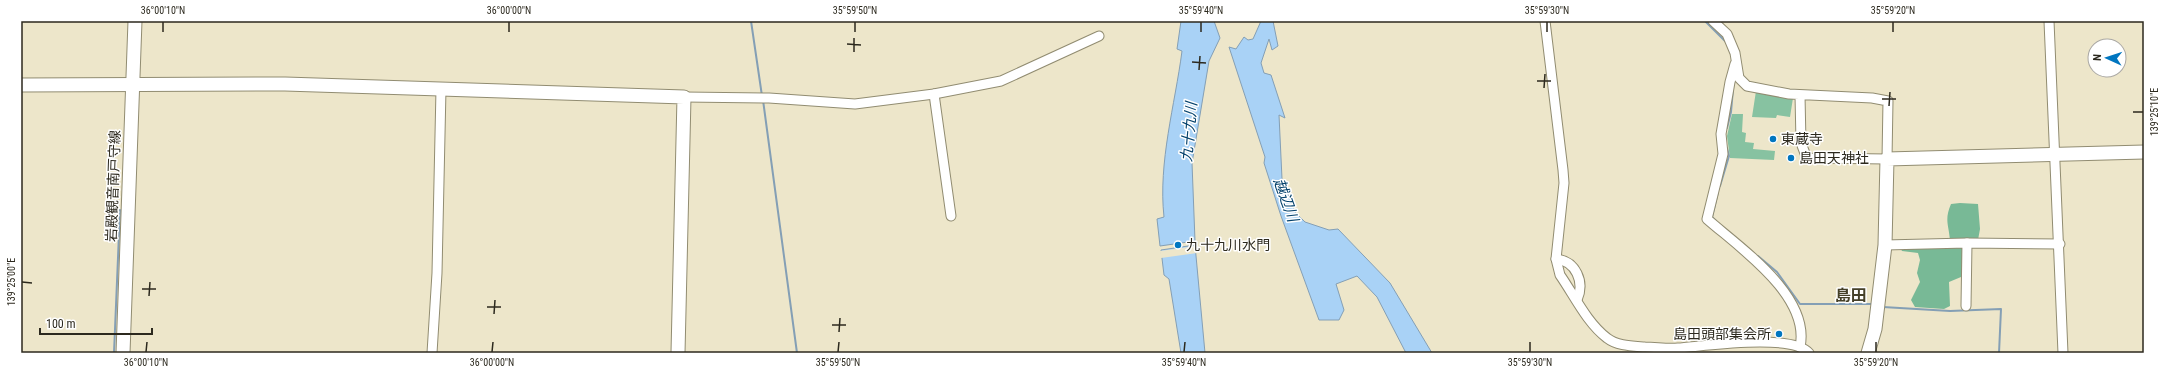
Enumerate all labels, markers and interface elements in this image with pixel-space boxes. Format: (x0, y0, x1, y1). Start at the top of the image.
text: 36°00'10"N (141, 5, 185, 16)
text: 36°00'00"N (487, 5, 531, 16)
text: 35°59'50"N (833, 5, 877, 16)
text: 35°59'40"N (1179, 5, 1223, 16)
text: 35°59'30"N (1525, 5, 1569, 16)
text: 35°59'20"N (1871, 5, 1915, 16)
north arrow (2087, 38, 2127, 78)
text: N (2091, 54, 2104, 61)
text: 139°25'10"E (2149, 88, 2160, 136)
water label: 九十九川 (1177, 99, 1201, 163)
street label: 岩殿観音南戸守線 (103, 130, 123, 242)
place label: 東蔵寺 (1781, 131, 1823, 147)
marker: 東蔵寺 (1768, 134, 1778, 144)
place label: 島田天神社 (1799, 150, 1869, 166)
marker: 島田天神社 (1786, 153, 1796, 163)
water label: 越辺川 (1270, 176, 1303, 226)
place label: 九十九川水門 (1186, 237, 1270, 253)
marker: 九十九川水門 (1173, 240, 1183, 250)
text: 139°25'00"E (6, 258, 17, 306)
district label: 島田 (1835, 286, 1867, 305)
scale bar (40, 310, 152, 336)
text: 100 m (46, 317, 76, 331)
place label: 島田頭部集会所 (1673, 326, 1771, 342)
marker: 島田頭部集会所 (1774, 329, 1784, 339)
text: 36°00'10"N (124, 357, 168, 368)
text: 36°00'00"N (470, 357, 514, 368)
text: 35°59'50"N (816, 357, 860, 368)
text: 35°59'40"N (1162, 357, 1206, 368)
text: 35°59'30"N (1508, 357, 1552, 368)
text: 35°59'20"N (1854, 357, 1898, 368)

